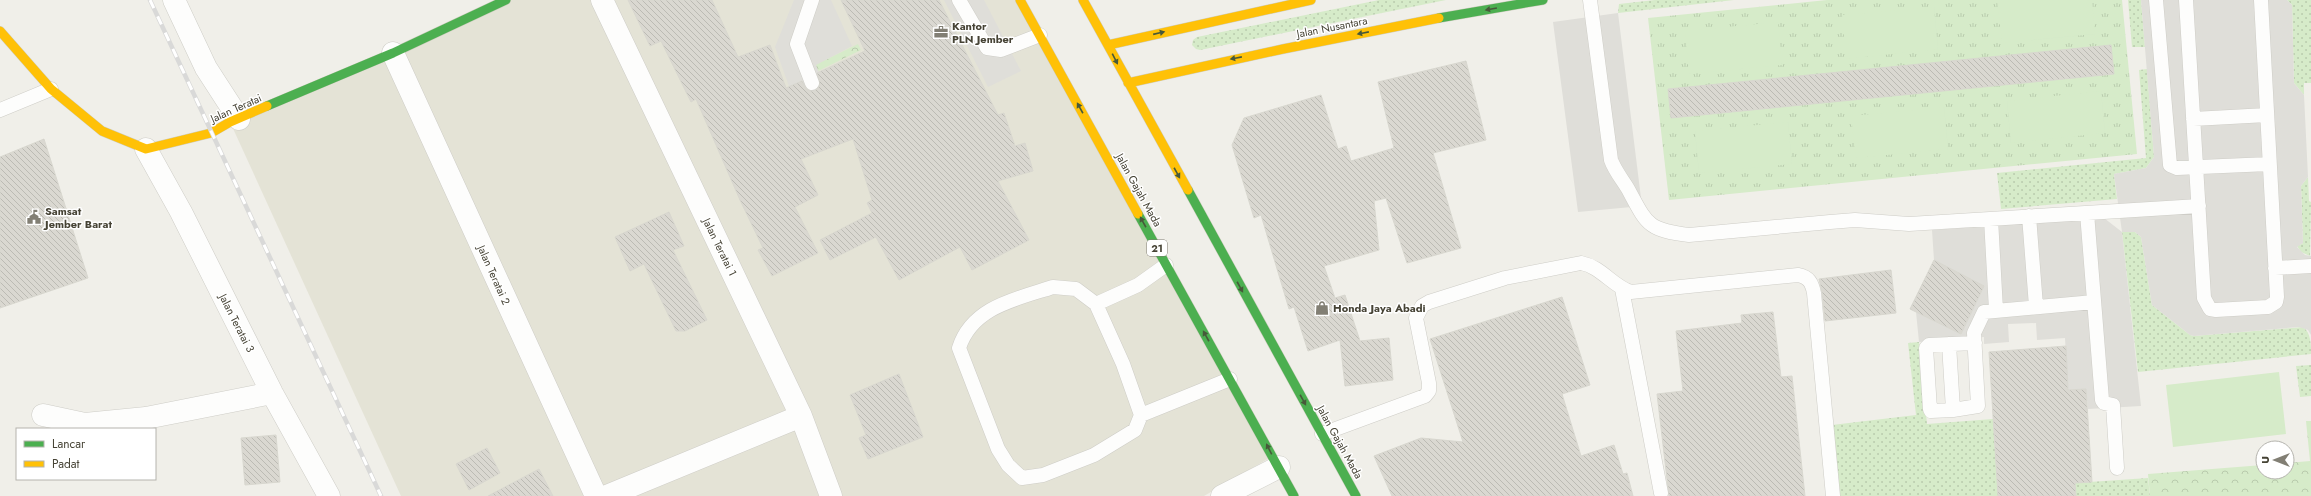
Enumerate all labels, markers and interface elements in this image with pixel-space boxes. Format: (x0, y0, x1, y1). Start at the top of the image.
one-way arrow (1485, 6, 1497, 12)
street label: Jalan Nusantara (1293, 12, 1369, 42)
place label: Kantor PLN Jember (952, 18, 1014, 47)
office icon: Kantor PLN Jember (933, 24, 949, 40)
one-way arrow (1153, 29, 1166, 35)
one-way arrow (1357, 30, 1369, 36)
one-way arrow (1112, 53, 1118, 65)
one-way arrow (1230, 56, 1242, 62)
street label: Jalan Teratai (206, 90, 264, 127)
one-way arrow (1077, 102, 1083, 114)
street label: Jalan Gajah Mada (1111, 149, 1166, 230)
one-way arrow (1174, 167, 1181, 179)
place label: Samsat Jember Barat (43, 203, 113, 232)
public building icon: Samsat Jember Barat (26, 209, 42, 225)
street label: Jalan Teratai 1 (698, 214, 741, 279)
one-way arrow (1139, 216, 1146, 228)
road number: 21 (1147, 240, 1167, 256)
street label: Jalan Teratai 2 (473, 241, 514, 307)
one-way arrow (1237, 281, 1244, 293)
street label: Jalan Teratai 3 (215, 289, 259, 355)
shop icon: Honda Jaya Abadi (1314, 300, 1330, 316)
place label: Honda Jaya Abadi (1333, 300, 1426, 316)
one-way arrow (1203, 330, 1209, 342)
one-way arrow (1300, 395, 1307, 406)
street label: Jalan Gajah Mada (1312, 401, 1367, 482)
legend (16, 428, 156, 480)
text: Lancar (52, 435, 86, 453)
north arrow (2255, 440, 2295, 480)
one-way arrow (1266, 444, 1272, 455)
text: Padat (52, 455, 80, 473)
text: U (2257, 456, 2273, 464)

